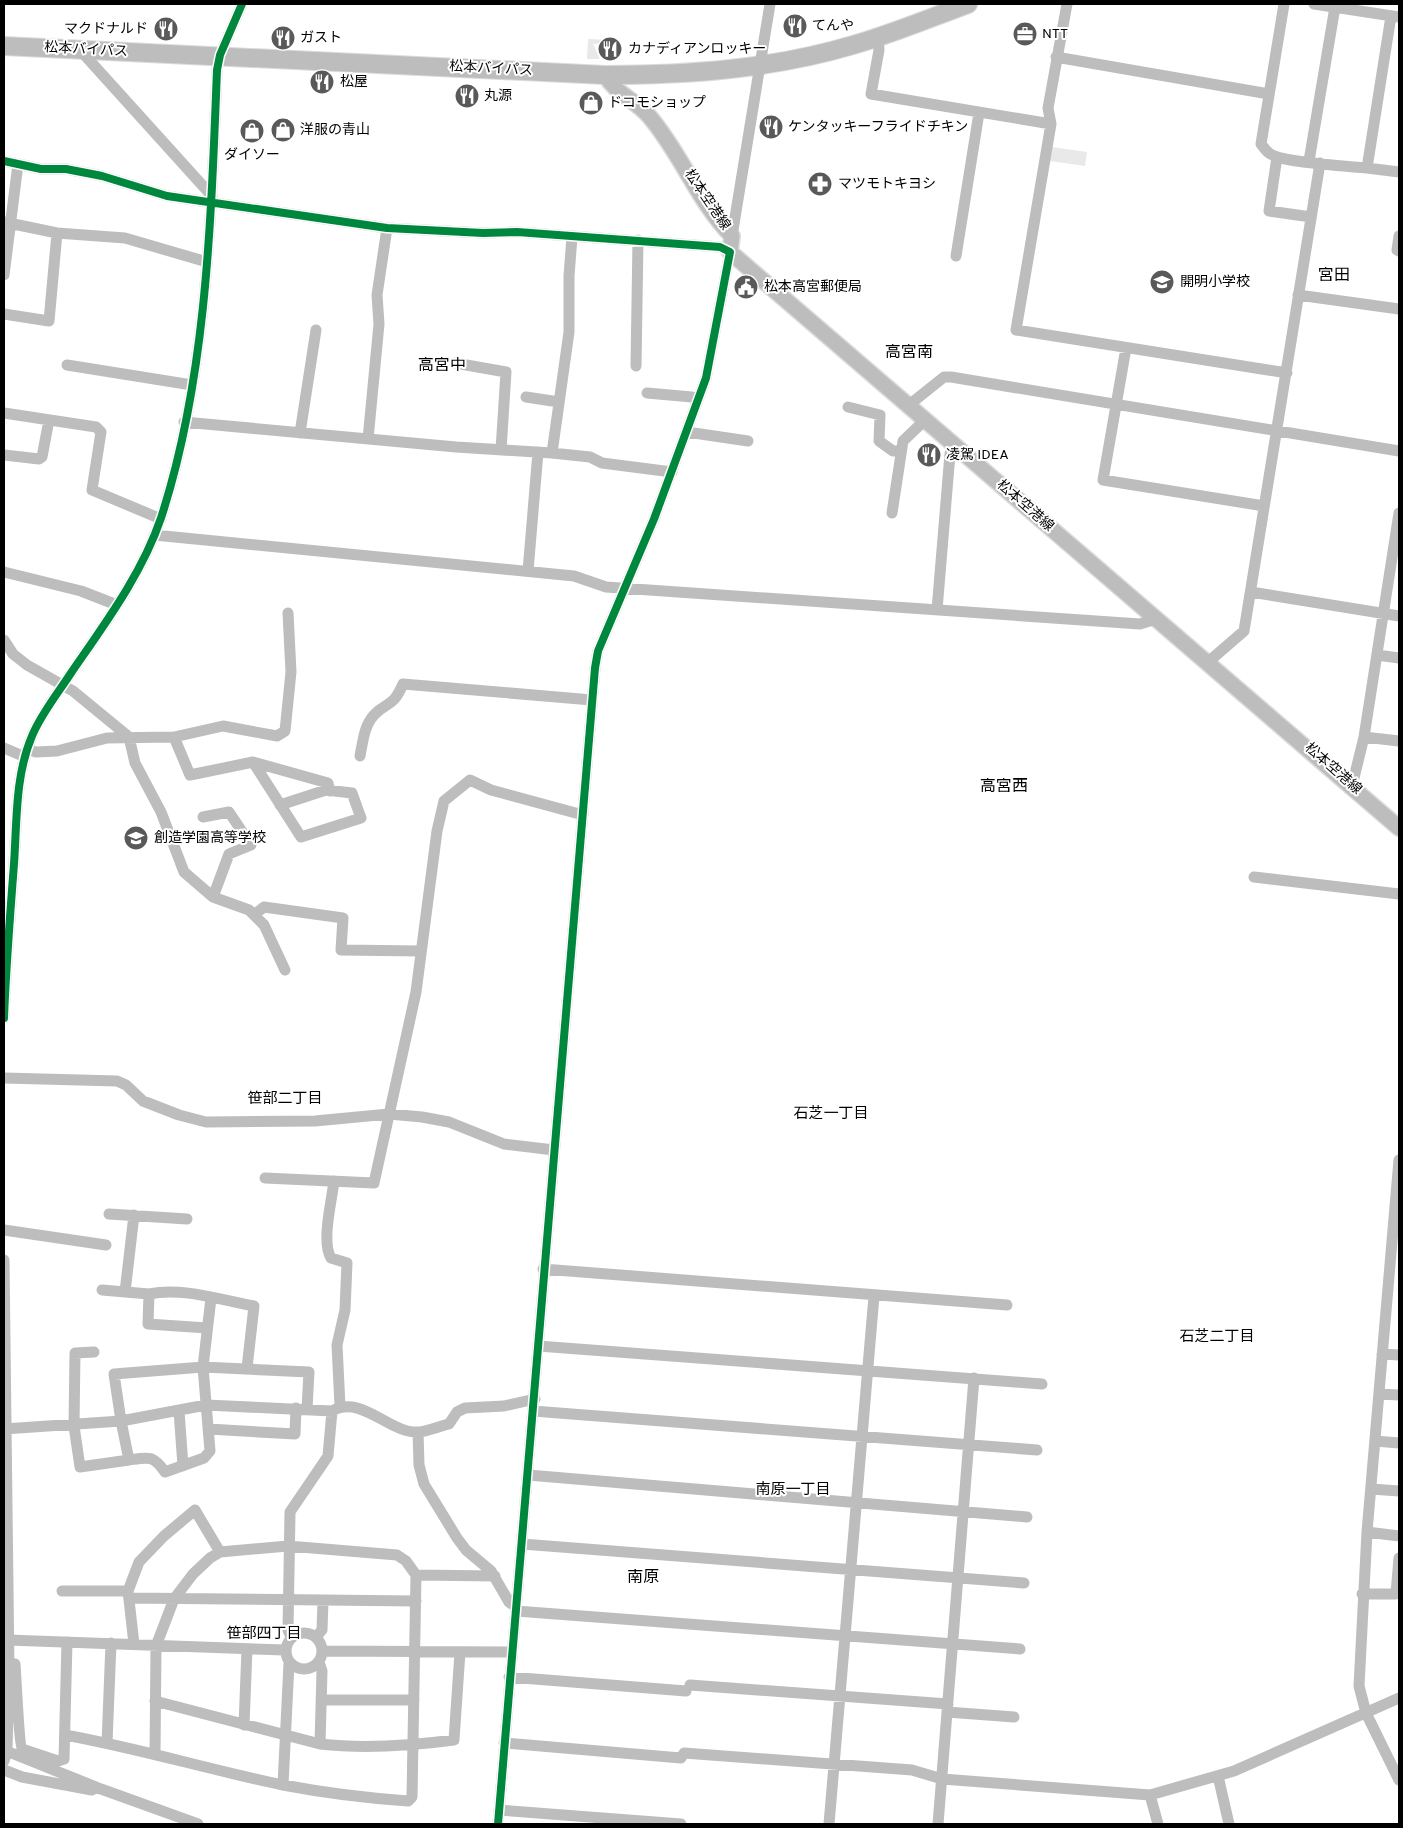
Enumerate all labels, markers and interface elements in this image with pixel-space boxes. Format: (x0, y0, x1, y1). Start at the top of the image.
restaurant icon: てんや (782, 13, 808, 39)
restaurant icon: マクドナルド (153, 16, 179, 42)
place label: てんや (812, 18, 854, 35)
place label: マクドナルド (64, 21, 148, 38)
office icon: NTT (1012, 21, 1038, 47)
restaurant icon: ガスト (270, 25, 296, 51)
place label: NTT (1042, 26, 1068, 43)
place label: ガスト (300, 30, 342, 47)
restaurant icon: カナディアンロッキー (597, 36, 623, 62)
street label: 松本バイパス (44, 39, 128, 61)
place label: カナディアンロッキー (628, 41, 766, 58)
street label: 松本バイパス (449, 58, 533, 80)
restaurant icon: 松屋 (309, 69, 335, 95)
place label: 松屋 (340, 74, 368, 91)
restaurant icon: 丸源 (454, 83, 480, 109)
place label: 丸源 (484, 88, 512, 105)
shop icon: ドコモショップ (578, 90, 604, 116)
place label: ドコモショップ (608, 95, 706, 112)
restaurant icon: ケンタッキーフライドチキン (758, 114, 784, 140)
shop icon: 洋服の青山 (270, 117, 296, 143)
shop icon: ダイソー (239, 118, 265, 144)
place label: ケンタッキーフライドチキン (788, 119, 968, 136)
place label: 洋服の青山 (300, 122, 370, 139)
place label: ダイソー (224, 147, 280, 164)
street label: 松本空港線 (680, 166, 734, 234)
pharmacy icon: マツモトキヨシ (807, 171, 833, 197)
place label: マツモトキヨシ (838, 176, 936, 193)
district label: 宮田 (1318, 266, 1350, 286)
school or university icon: 開明小学校 (1149, 269, 1175, 295)
public building icon: 松本高宮郵便局 (733, 274, 759, 300)
place label: 開明小学校 (1180, 274, 1250, 291)
place label: 松本高宮郵便局 (764, 279, 862, 296)
district label: 高宮南 (885, 343, 933, 363)
district label: 高宮中 (418, 356, 466, 376)
restaurant icon: 凌駕 IDEA (916, 442, 942, 468)
place label: 凌駕 IDEA (946, 447, 1009, 464)
street label: 松本空港線 (993, 477, 1057, 535)
street label: 松本空港線 (1301, 740, 1365, 798)
district label: 高宮西 (980, 777, 1028, 797)
school or university icon: 創造学園高等学校 (123, 825, 149, 851)
place label: 創造学園高等学校 (154, 829, 266, 847)
district label: 笹部二丁目 (247, 1090, 323, 1109)
district label: 石芝一丁目 (793, 1105, 869, 1124)
district label: 石芝二丁目 (1179, 1328, 1255, 1347)
district label: 南原一丁目 (755, 1481, 831, 1500)
district label: 南原 (627, 1568, 659, 1588)
district label: 笹部四丁目 (226, 1625, 302, 1644)

